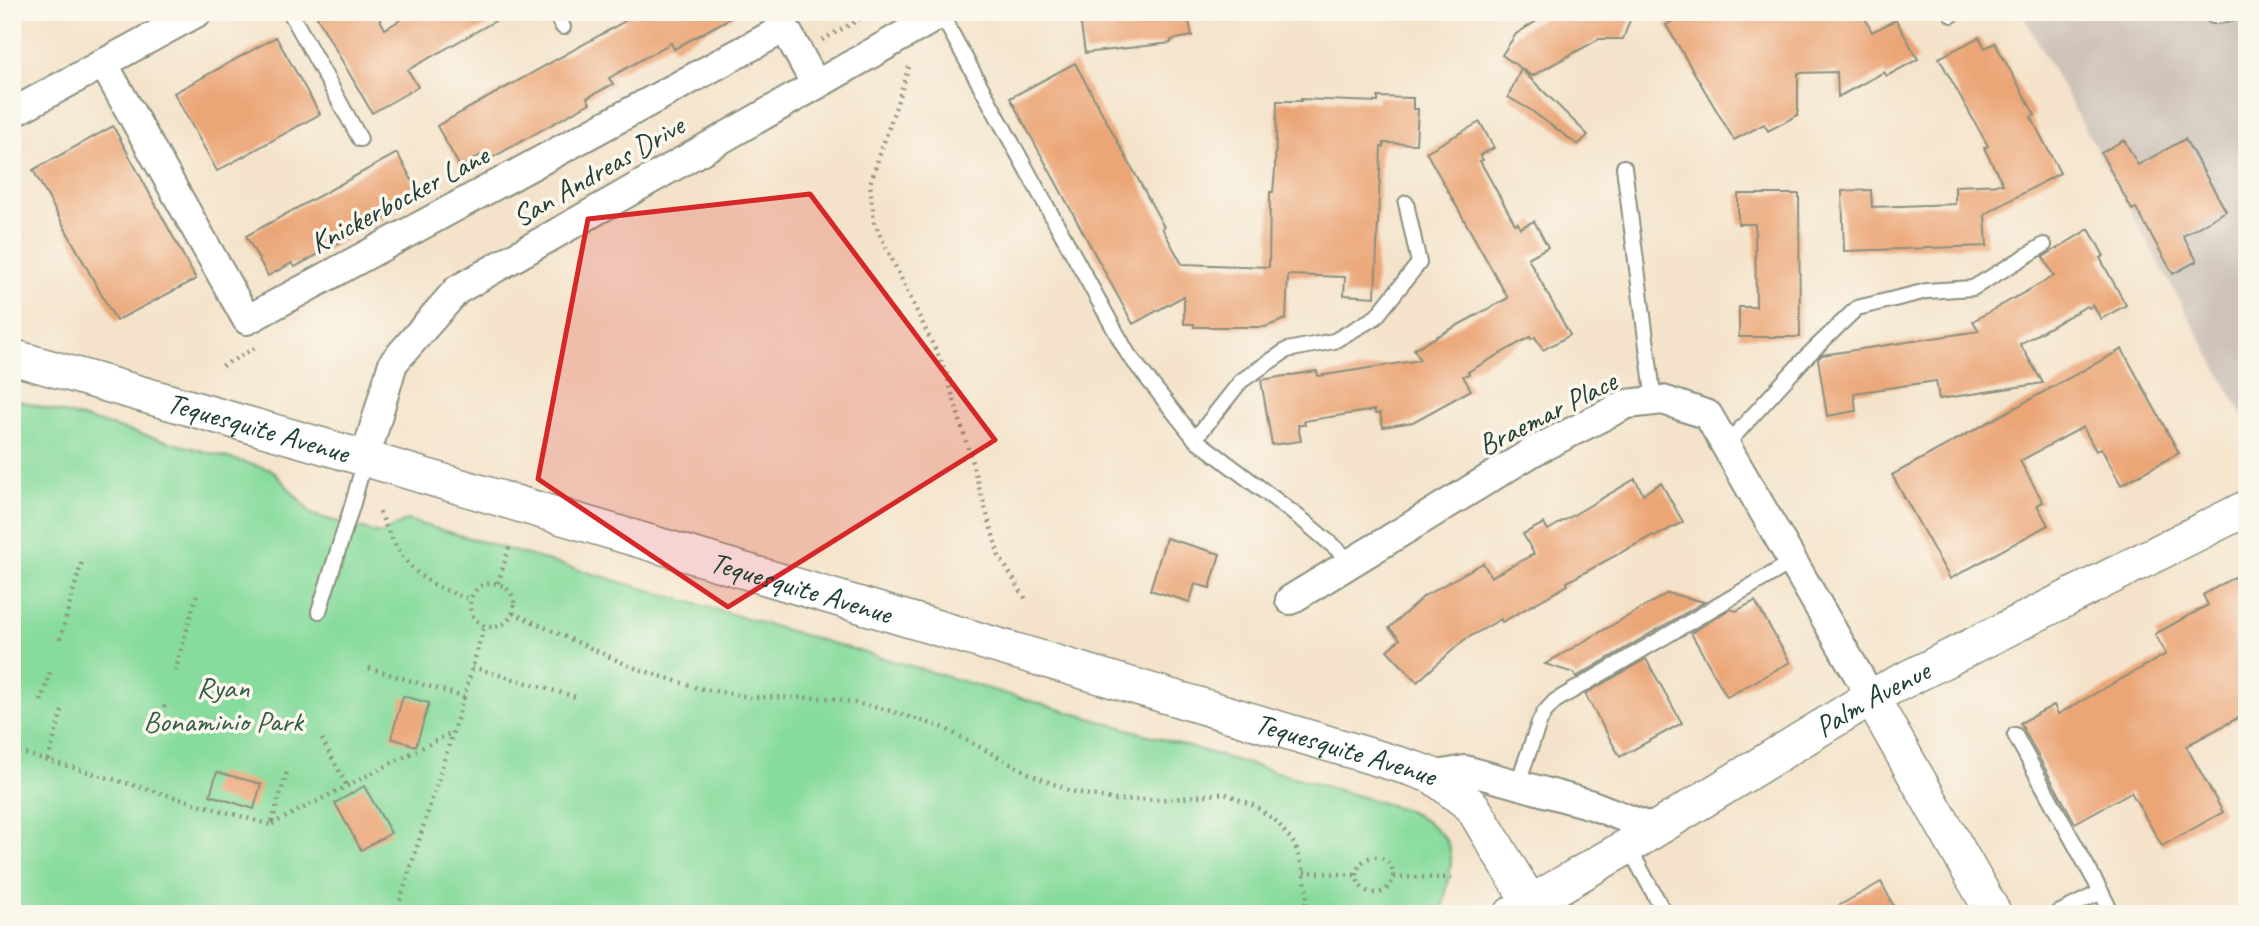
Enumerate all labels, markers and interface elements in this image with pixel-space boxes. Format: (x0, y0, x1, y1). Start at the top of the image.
street label: San Andreas Drive (505, 105, 693, 235)
street label: Knickerbocker Lane (303, 135, 497, 262)
street label: Braemar Place (1471, 361, 1625, 464)
street label: Tequesquite Avenue (163, 383, 356, 472)
street label: Tequesquite Avenue (706, 543, 898, 633)
street label: Palm Avenue (1808, 651, 1938, 746)
park label: Ryan Bonaminio Park (143, 668, 305, 740)
street label: Tequesquite Avenue (1250, 704, 1444, 795)

